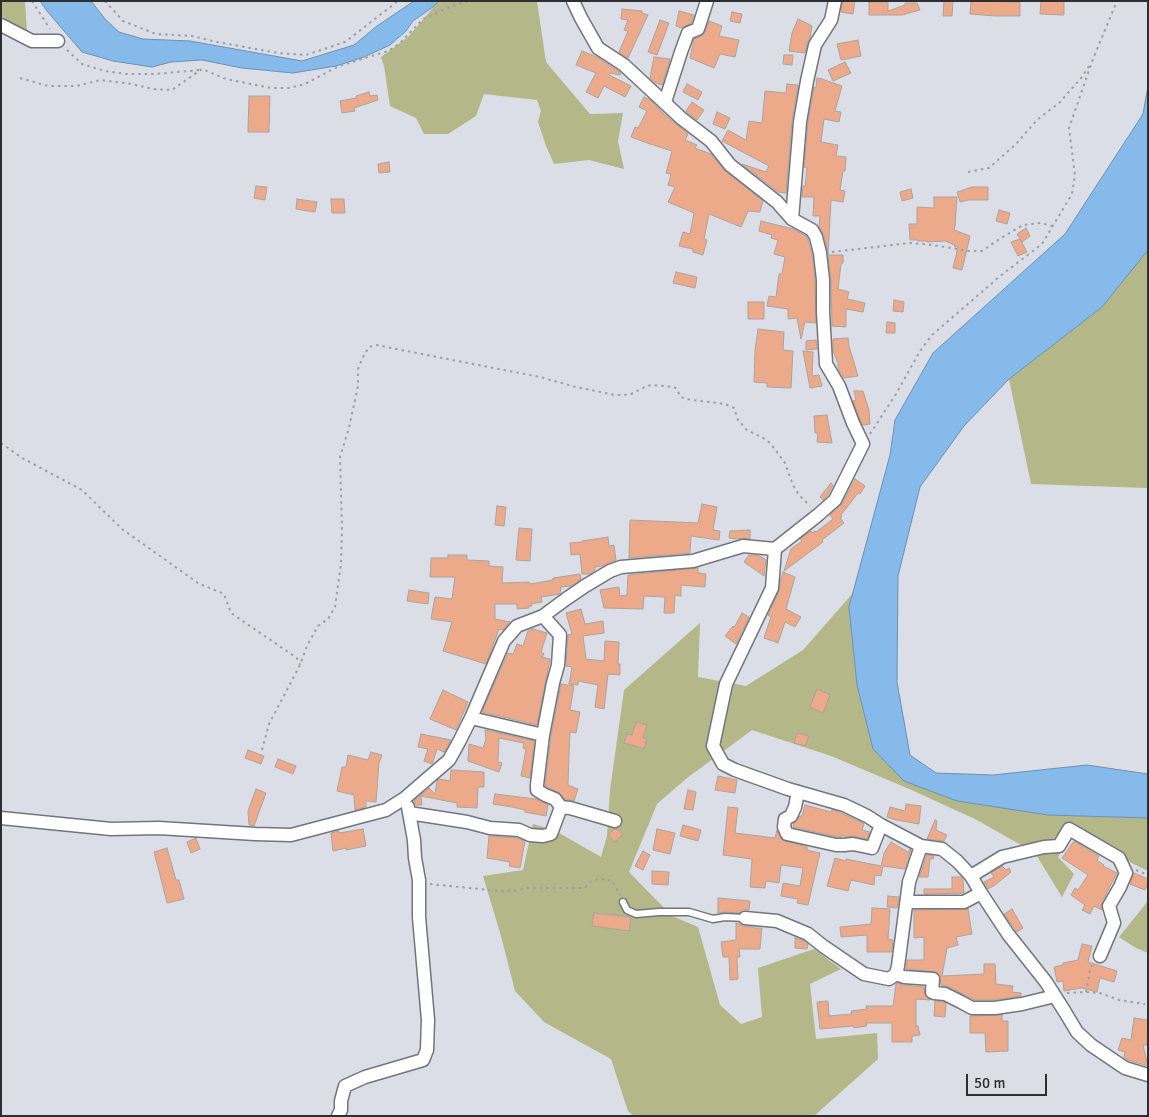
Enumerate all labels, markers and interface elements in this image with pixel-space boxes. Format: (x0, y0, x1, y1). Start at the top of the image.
scale bar (969, 1064, 1050, 1096)
text: 50 m (974, 1074, 1005, 1092)

